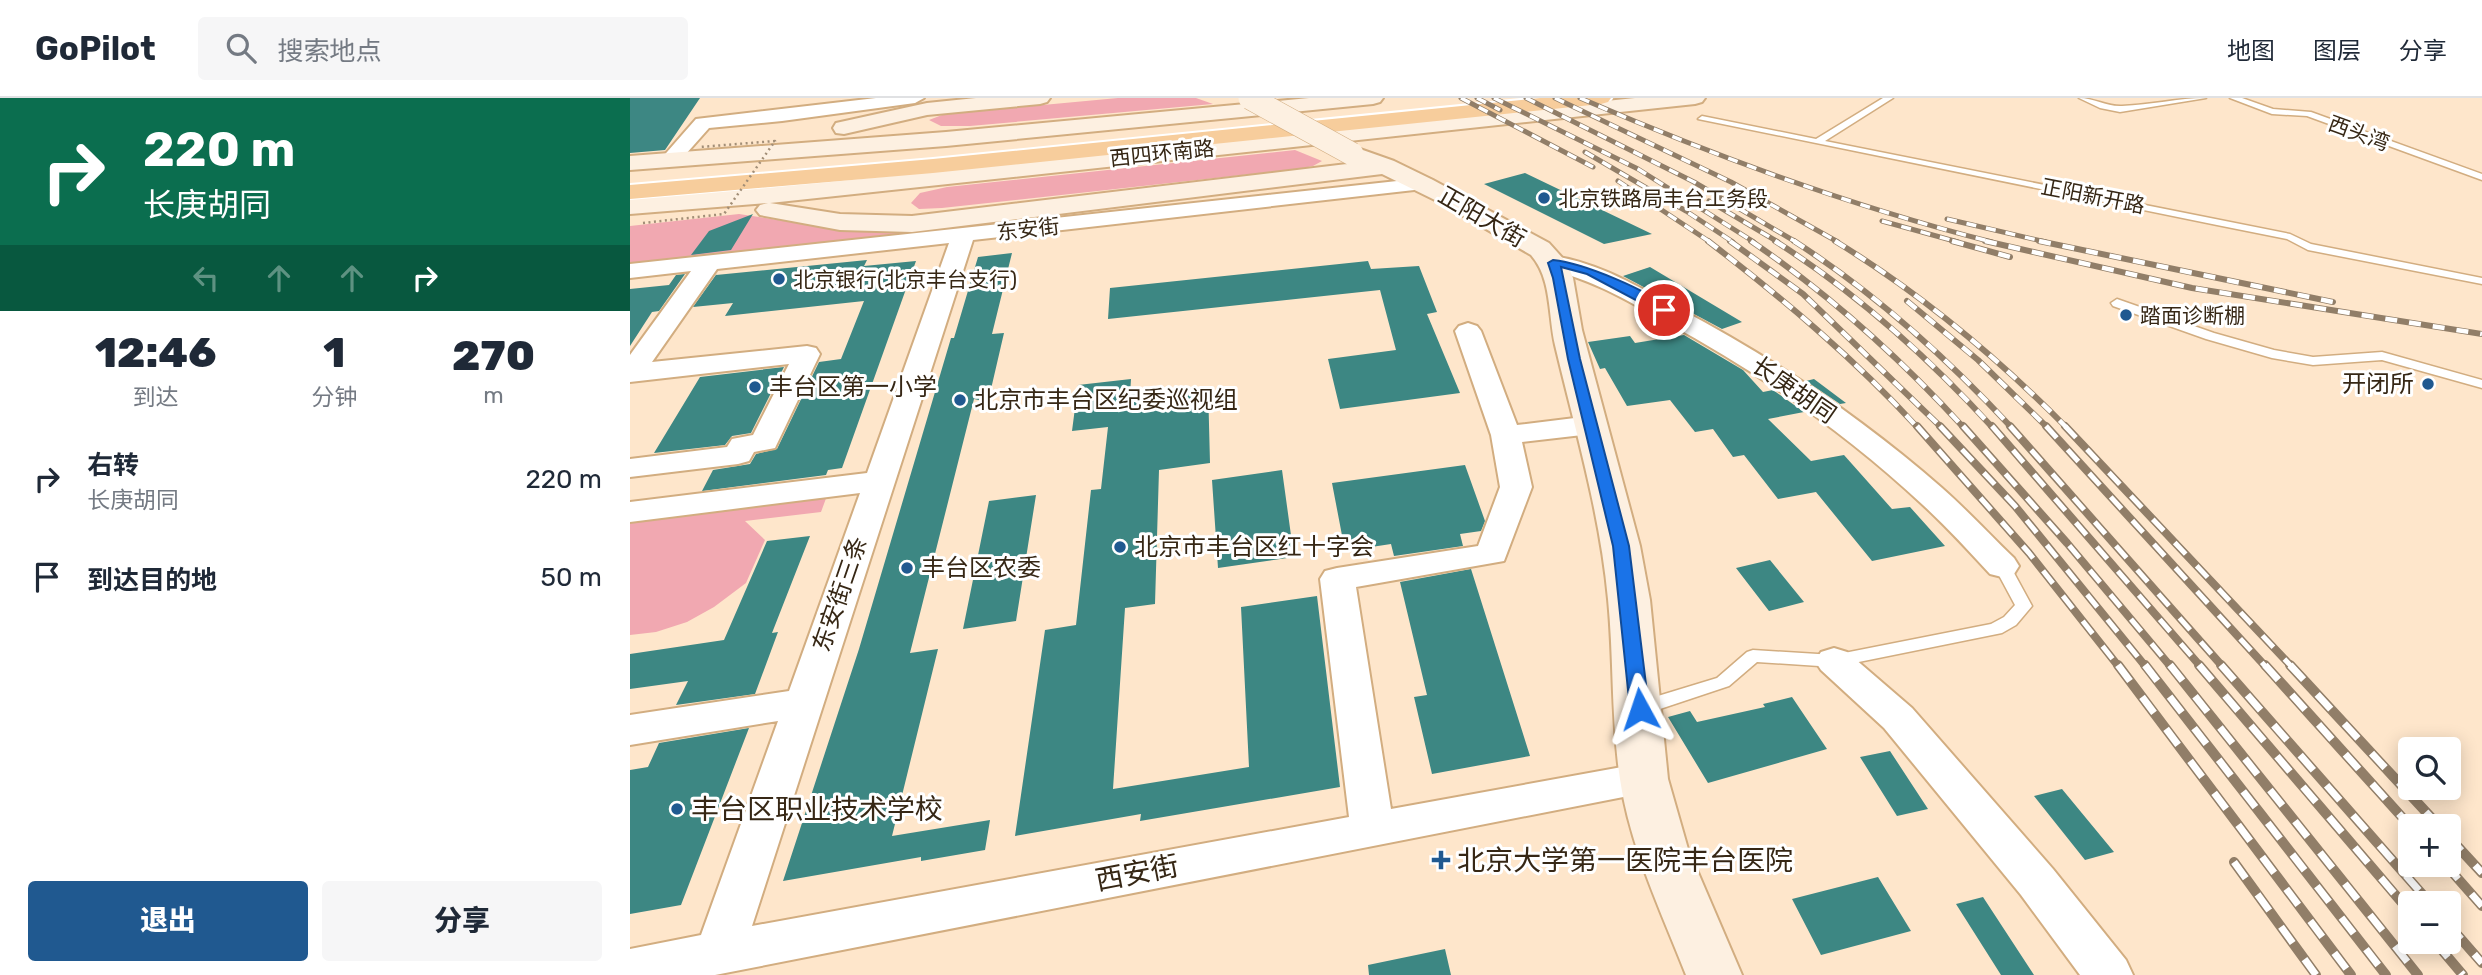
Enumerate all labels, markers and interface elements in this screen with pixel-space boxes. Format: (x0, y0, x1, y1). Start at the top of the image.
search box (198, 17, 688, 80)
text: GoPilot (35, 29, 156, 68)
icon: search (222, 29, 260, 67)
text: 搜索地点 (278, 36, 382, 67)
text: 地图 (2227, 37, 2275, 65)
text: 图层 (2313, 37, 2361, 65)
text: 分享 (2399, 37, 2447, 65)
street label: 西头湾 (2325, 110, 2393, 156)
text: 220 m (143, 120, 295, 178)
icon: right (28, 126, 119, 217)
street label: 西四环南路 (1108, 135, 1216, 171)
street label: 正阳新开路 (2039, 174, 2147, 218)
street label: 正阳大街 (1433, 181, 1531, 253)
text: 长庚胡同 (143, 186, 271, 224)
place label: 北京铁路局丰台工务段 (1558, 186, 1768, 211)
marker: 北京铁路局丰台工务段 (1536, 190, 1552, 206)
street label: 东安街 (995, 213, 1061, 245)
icon: left (187, 259, 225, 297)
icon: ahead (260, 259, 298, 297)
icon: ahead (333, 259, 371, 297)
icon: right (406, 259, 444, 297)
place label: 北京银行(北京丰台支行) (793, 267, 1017, 292)
marker: 北京银行(北京丰台支行) (771, 271, 787, 287)
pin (1634, 280, 1694, 340)
icon: arrive (1645, 291, 1683, 329)
place label: 踏面诊断棚 (2140, 303, 2245, 328)
marker: 踏面诊断棚 (2118, 307, 2134, 323)
text: 12:46 (95, 328, 216, 378)
text: 1 (323, 328, 345, 378)
text: 270 (452, 331, 535, 381)
street label: 长庚胡同 (1747, 351, 1841, 429)
place label: 开闭所 (2342, 370, 2414, 398)
place label: 丰台区第一小学 (769, 373, 937, 401)
marker: 开闭所 (2420, 376, 2436, 392)
marker: 丰台区第一小学 (747, 379, 763, 395)
text: m (483, 381, 504, 409)
text: 到达 (133, 383, 179, 411)
text: 分钟 (311, 383, 357, 411)
place label: 北京市丰台区纪委巡视组 (974, 386, 1238, 414)
marker: 北京市丰台区纪委巡视组 (952, 392, 968, 408)
text: 右转 (87, 450, 139, 481)
icon: right (28, 460, 66, 498)
text: 220 m (525, 464, 602, 495)
text: 长庚胡同 (87, 486, 179, 514)
street label: 东安街三条 (807, 533, 873, 655)
place label: 北京市丰台区红十字会 (1134, 533, 1374, 561)
marker: 北京市丰台区红十字会 (1112, 539, 1128, 555)
place label: 丰台区农委 (921, 554, 1041, 582)
icon: arrive (28, 558, 66, 596)
marker: 丰台区农委 (899, 560, 915, 576)
text: 50 m (541, 562, 602, 593)
text: 到达目的地 (87, 565, 217, 596)
position arrow (1603, 672, 1677, 746)
map controls (2398, 737, 2461, 954)
button: search (2398, 737, 2461, 800)
place label: 丰台区职业技术学校 (691, 793, 943, 826)
marker: 丰台区职业技术学校 (669, 801, 685, 817)
button: + (2398, 814, 2461, 877)
place label: 北京大学第一医院丰台医院 (1457, 844, 1793, 877)
street label: 西安街 (1093, 849, 1181, 897)
marker: 北京大学第一医院丰台医院 (1431, 850, 1451, 870)
button: 退出 (28, 881, 308, 961)
button: 分享 (322, 881, 602, 961)
button: − (2398, 891, 2461, 954)

